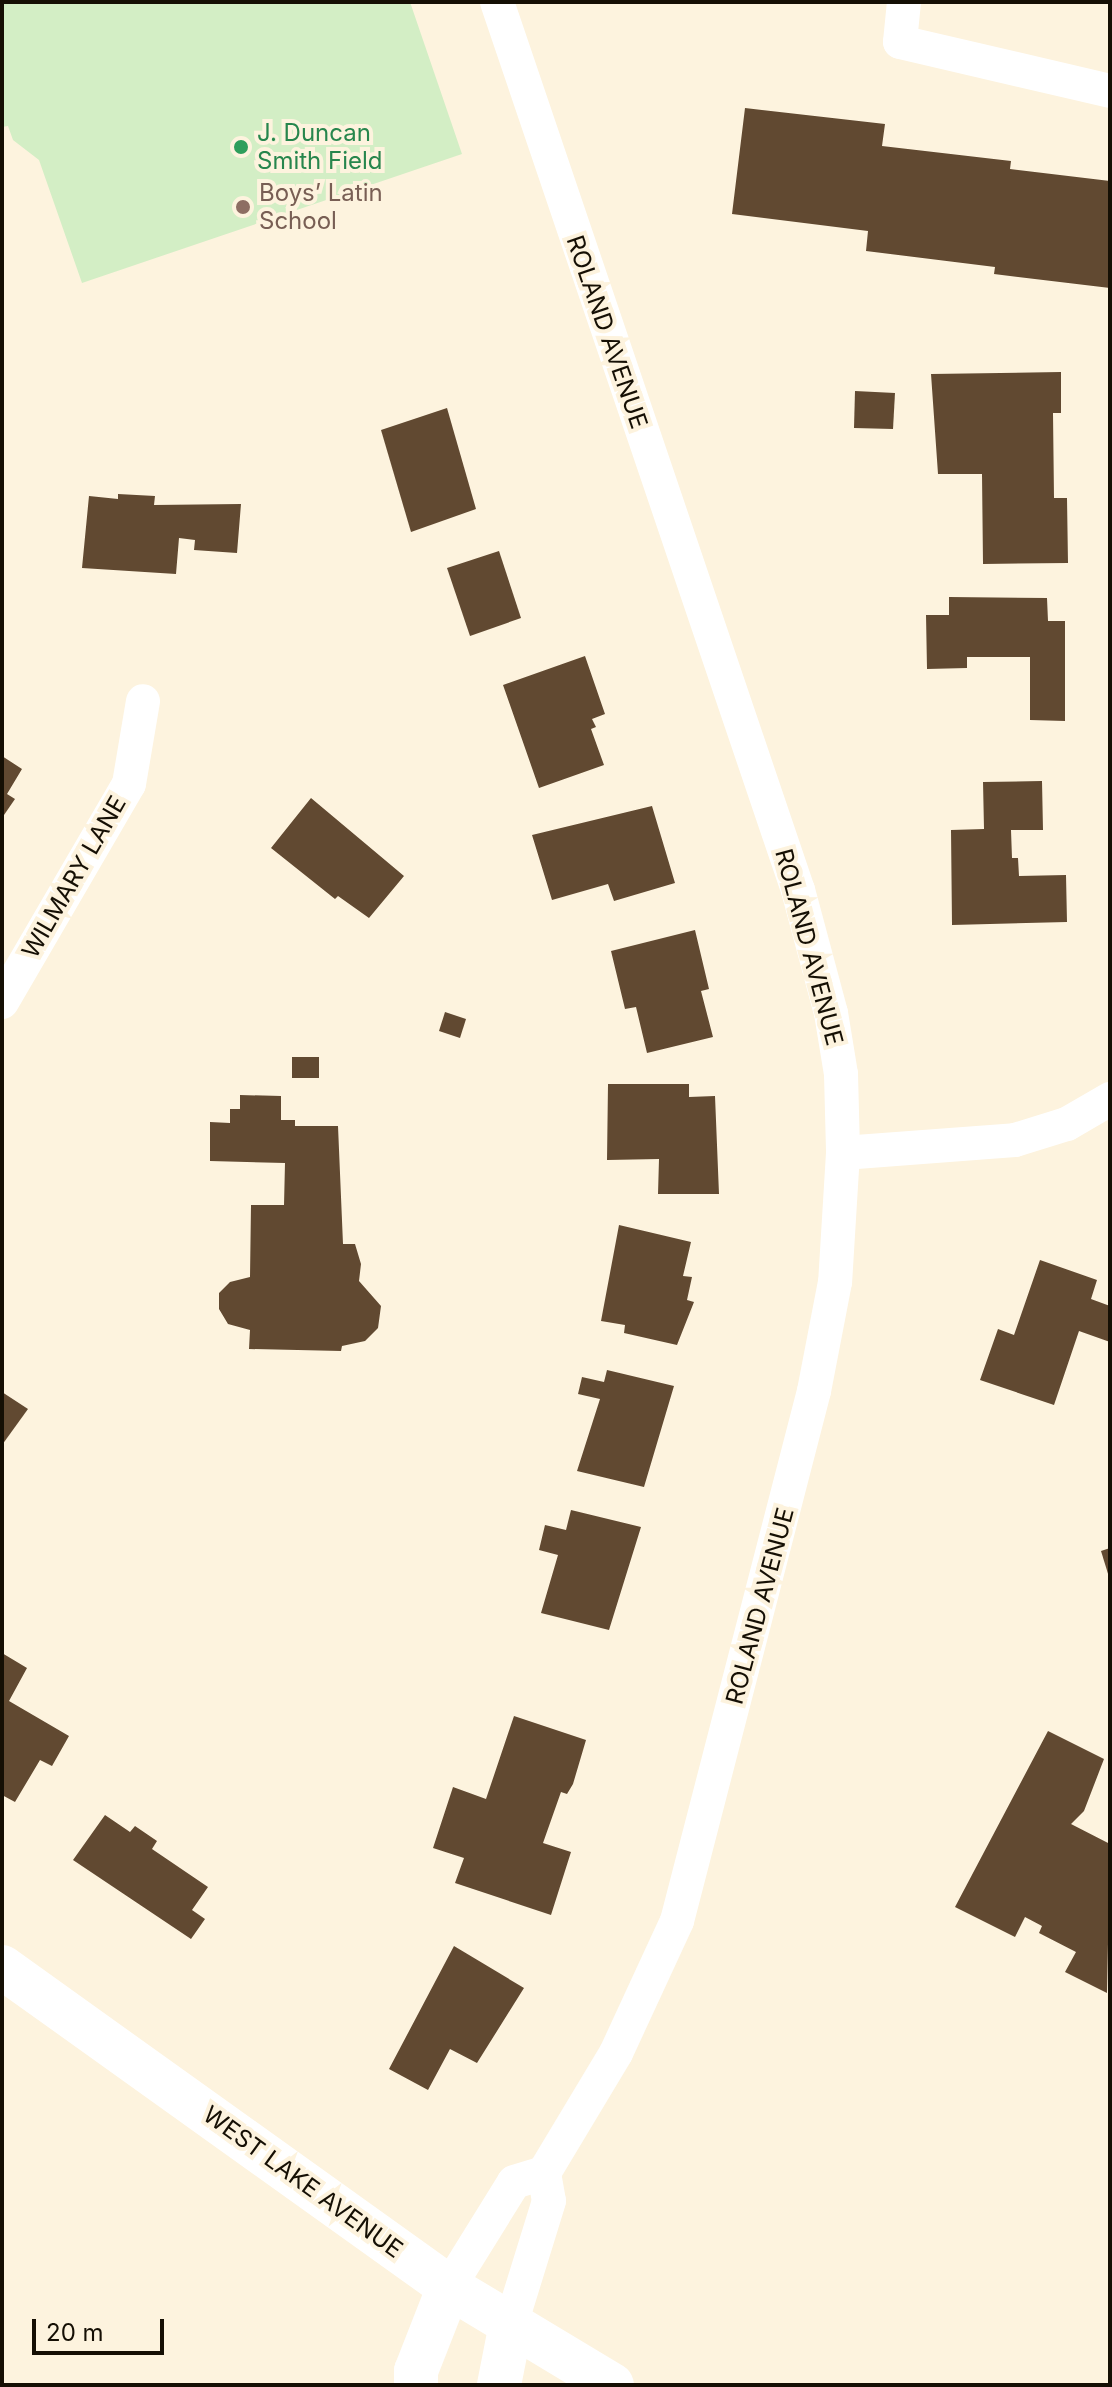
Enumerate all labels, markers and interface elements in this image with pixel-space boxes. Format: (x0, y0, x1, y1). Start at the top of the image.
place label: J. Duncan Smith Field (257, 119, 383, 175)
marker: J. Duncan Smith Field (232, 138, 250, 156)
place label: Boys’ Latin School (259, 179, 383, 235)
marker: Boys’ Latin School (234, 198, 252, 216)
street label: ROLAND AVENUE (560, 232, 654, 432)
street label: WILMARY LANE (16, 791, 132, 963)
street label: ROLAND AVENUE (769, 846, 849, 1048)
street label: ROLAND AVENUE (720, 1505, 800, 1707)
street label: WEST LAKE AVENUE (198, 2100, 408, 2264)
scale bar (36, 2303, 168, 2353)
text: 20 m (46, 2318, 104, 2347)

